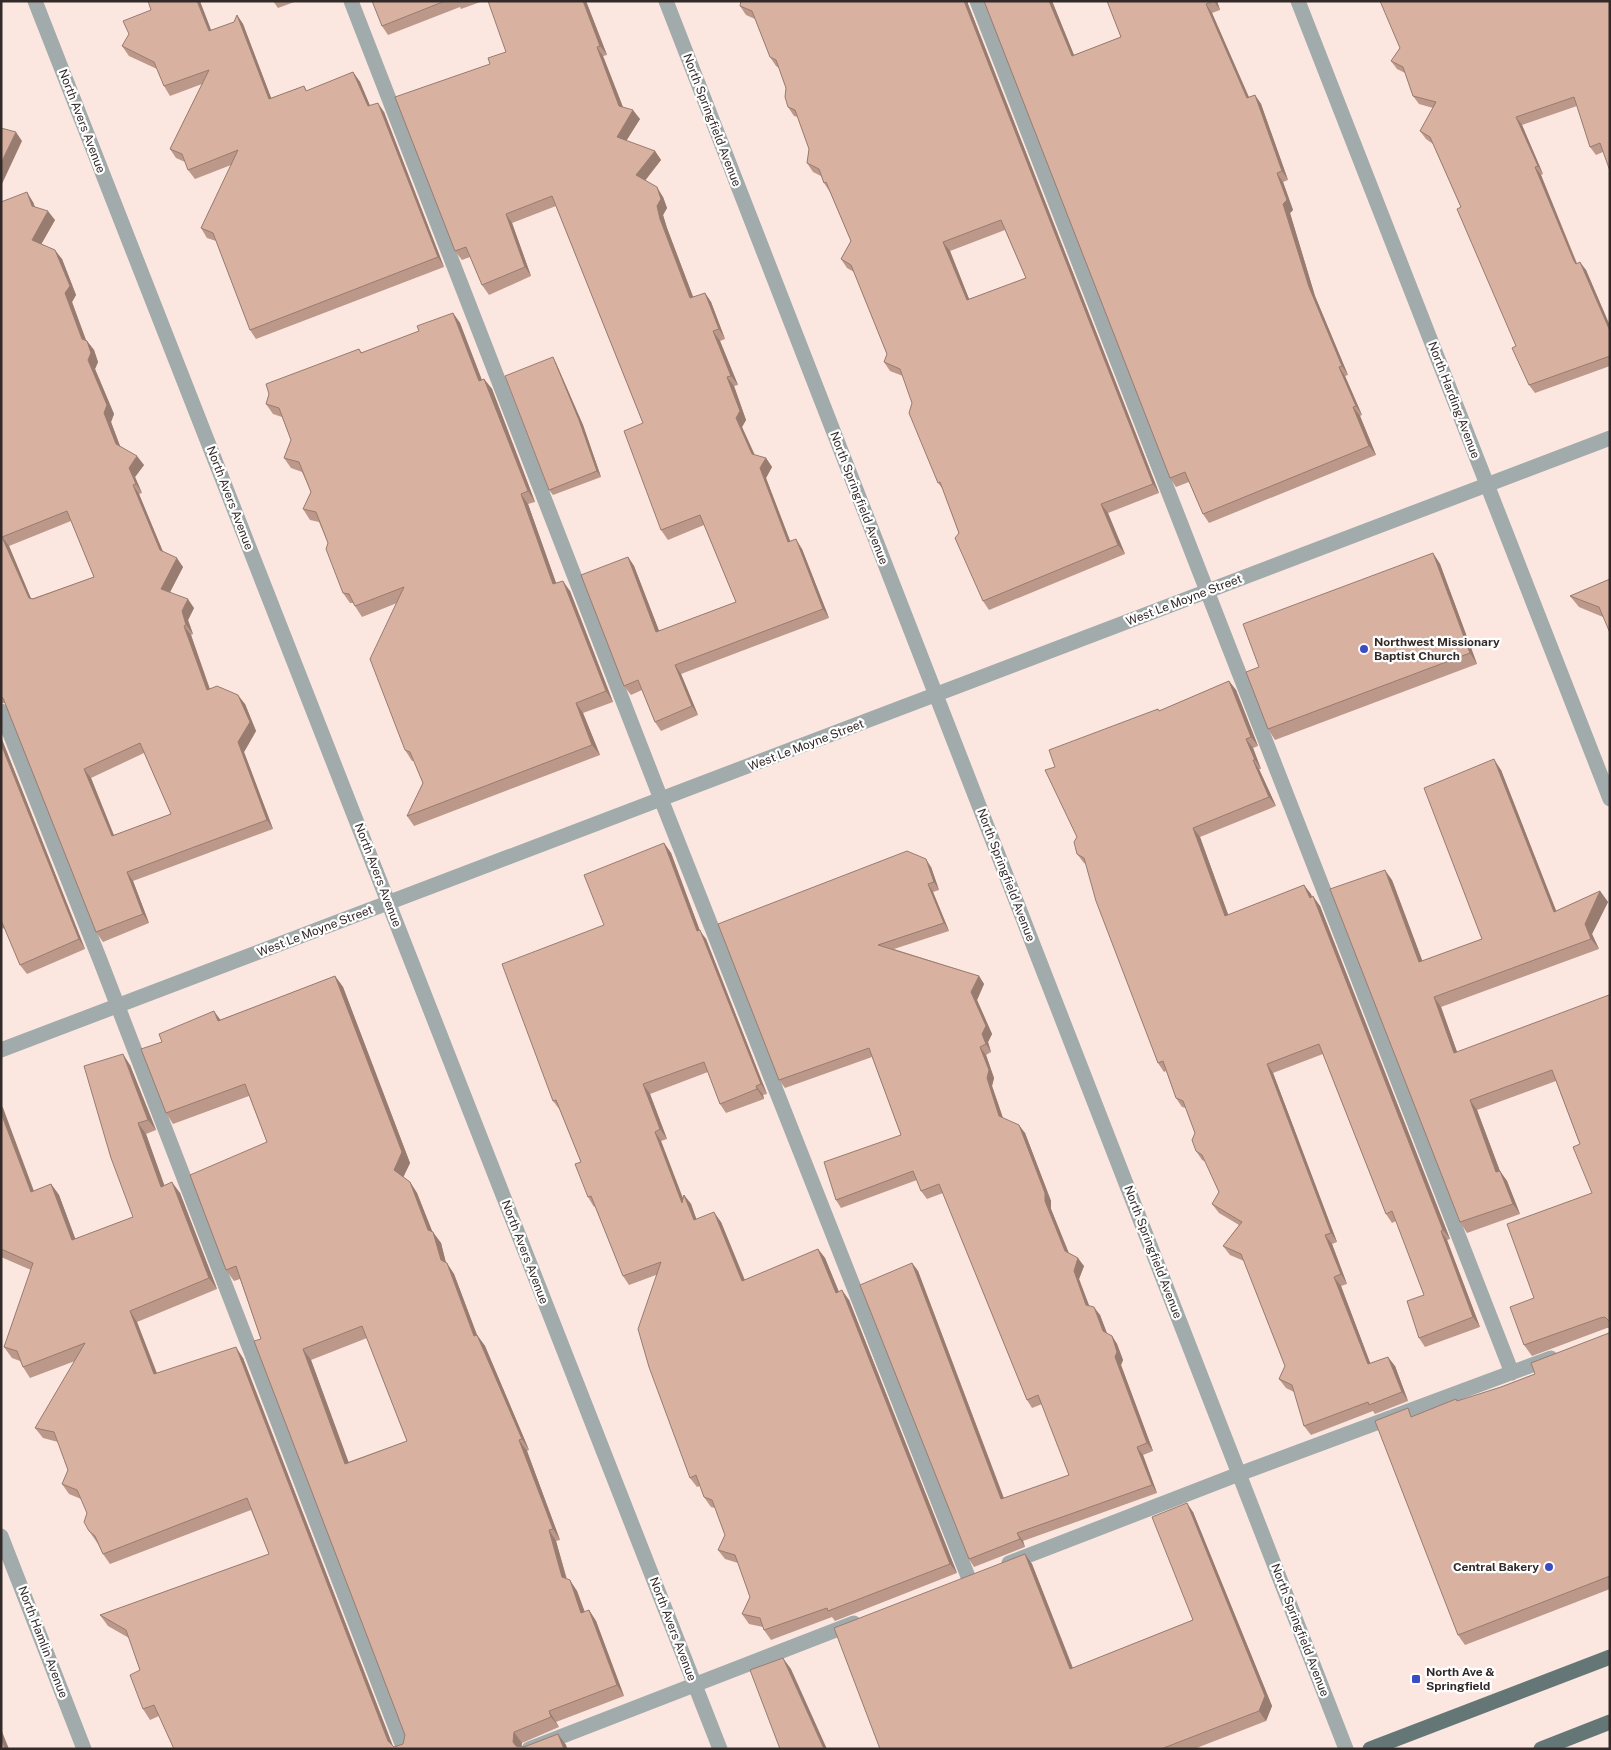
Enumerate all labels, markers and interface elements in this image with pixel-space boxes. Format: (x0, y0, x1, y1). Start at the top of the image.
street label: North Springfield Avenue (680, 52, 744, 189)
street label: North Avers Avenue (56, 67, 108, 175)
street label: North Harding Avenue (1425, 340, 1483, 461)
street label: North Springfield Avenue (827, 430, 891, 567)
street label: North Avers Avenue (204, 444, 256, 552)
street label: West Le Moyne Street (1124, 571, 1244, 629)
place label: Northwest Missionary Baptist Church (1374, 635, 1500, 663)
marker: Northwest Missionary Baptist Church (1358, 643, 1370, 655)
street label: West Le Moyne Street (746, 716, 866, 774)
street label: North Springfield Avenue (974, 807, 1038, 944)
street label: North Avers Avenue (352, 821, 404, 929)
street label: West Le Moyne Street (255, 902, 375, 960)
street label: North Springfield Avenue (1121, 1184, 1185, 1321)
street label: North Avers Avenue (499, 1198, 551, 1306)
place label: Central Bakery (1453, 1560, 1539, 1574)
marker: Central Bakery (1543, 1561, 1555, 1573)
street label: North Springfield Avenue (1268, 1562, 1332, 1699)
street label: North Avers Avenue (647, 1575, 699, 1683)
street label: North Hamlin Avenue (15, 1584, 71, 1700)
place label: North Ave & Springfield (1426, 1665, 1495, 1693)
marker: North Ave & Springfield (1410, 1673, 1422, 1685)

